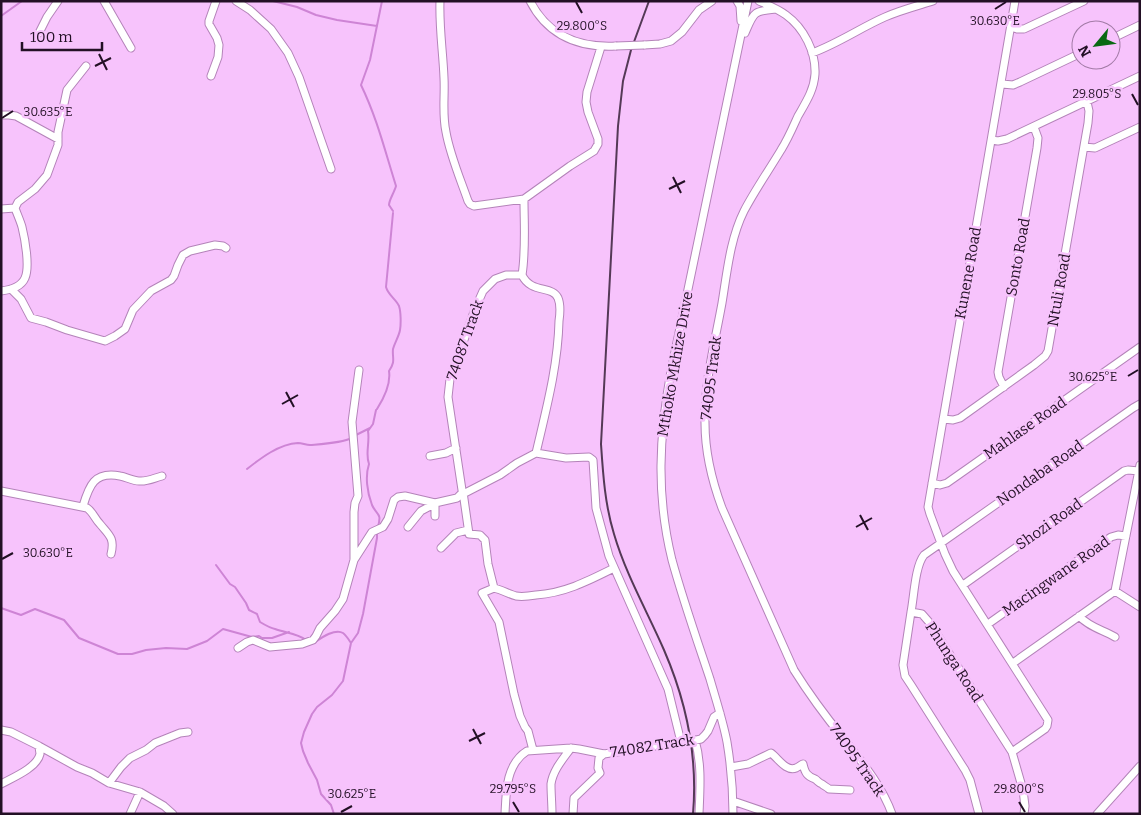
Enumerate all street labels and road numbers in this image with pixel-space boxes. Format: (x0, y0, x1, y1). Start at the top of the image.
street label: Sonto Road (1002, 216, 1034, 297)
street label: Kunene Road (951, 225, 985, 320)
street label: Ntuli Road (1044, 252, 1074, 328)
street label: Mthoko Mkhize Drive (653, 290, 697, 438)
street label: 74087 Track (443, 297, 487, 383)
street label: 74095 Track (697, 335, 725, 421)
street label: Mahlase Road (980, 393, 1070, 463)
street label: Nondaba Road (993, 436, 1087, 510)
street label: Shozi Road (1012, 495, 1086, 553)
street label: Macingwane Road (999, 532, 1113, 620)
street label: Phunga Road (922, 619, 987, 705)
street label: 74095 Track (825, 720, 889, 800)
street label: 74082 Track (609, 730, 696, 762)

